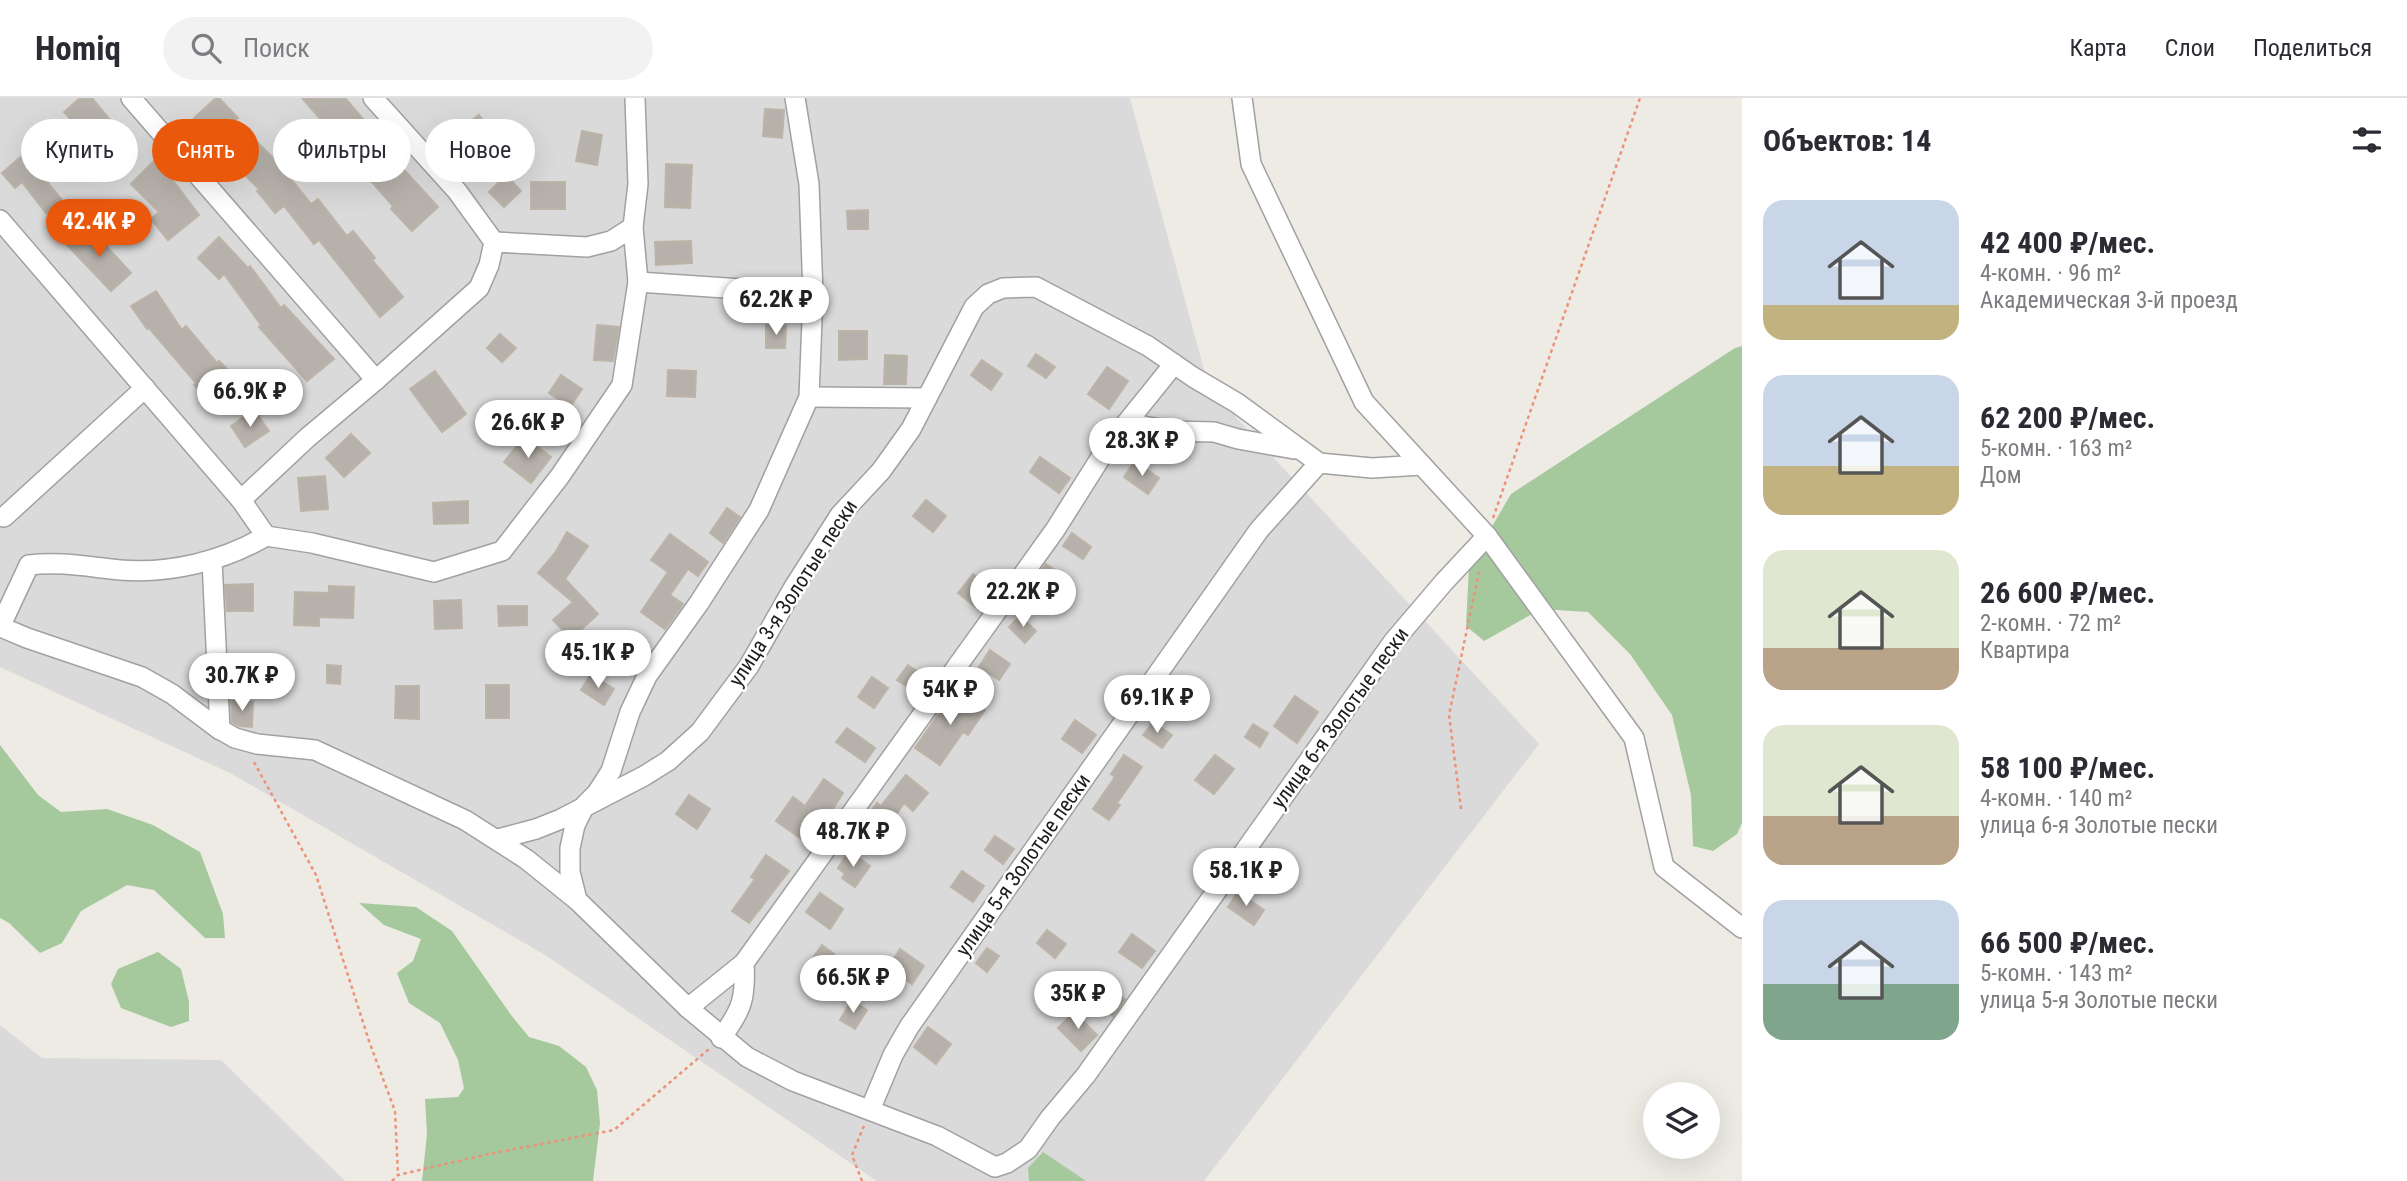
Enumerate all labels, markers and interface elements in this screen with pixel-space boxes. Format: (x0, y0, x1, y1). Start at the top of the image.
search box (163, 17, 653, 80)
text: Homiq (35, 29, 121, 68)
icon: search (187, 29, 225, 67)
text: Поиск (243, 33, 310, 63)
text: Карта (2069, 34, 2127, 62)
text: Слои (2165, 34, 2215, 62)
text: Поделиться (2253, 34, 2372, 62)
chip: Купить (21, 119, 138, 182)
chip: Снять (152, 119, 259, 182)
chip: Фильтры (273, 119, 411, 182)
chip: Новое (425, 119, 535, 182)
icon: filters (2348, 121, 2386, 159)
text: Объектов: 14 (1763, 123, 1931, 158)
pin: 42.4K ₽ (34, 200, 164, 259)
text: 42.4K ₽ (62, 208, 136, 235)
text: 42 400 ₽/мес. (1980, 225, 2155, 260)
icon: home (1819, 228, 1903, 312)
text: 4-комн. · 96 m² (1980, 260, 2121, 287)
pin: 62.2K ₽ (711, 278, 841, 337)
text: 62.2K ₽ (739, 286, 813, 313)
text: Академическая 3-й проезд (1980, 287, 2238, 314)
pin: 66.9K ₽ (185, 370, 315, 429)
text: 66.9K ₽ (213, 378, 287, 405)
pin: 26.6K ₽ (463, 400, 593, 460)
text: 62 200 ₽/мес. (1980, 400, 2155, 435)
icon: home (1819, 403, 1903, 487)
text: 26.6K ₽ (491, 409, 565, 436)
pin: 28.3K ₽ (1077, 418, 1207, 478)
text: 28.3K ₽ (1105, 427, 1179, 454)
text: 5-комн. · 163 m² (1980, 435, 2132, 462)
text: Дом (1980, 462, 2022, 489)
street label: улица 3-я Золотые пески (724, 495, 862, 691)
pin: 22.2K ₽ (958, 570, 1088, 629)
text: 26 600 ₽/мес. (1980, 575, 2155, 610)
text: 22.2K ₽ (986, 578, 1060, 605)
icon: home (1819, 578, 1903, 662)
text: 2-комн. · 72 m² (1980, 610, 2121, 637)
street label: улица 6-я Золотые пески (1266, 623, 1414, 813)
pin: 45.1K ₽ (533, 630, 663, 690)
text: Квартира (1980, 637, 2070, 664)
text: 45.1K ₽ (561, 639, 635, 666)
pin: 30.7K ₽ (177, 654, 307, 713)
text: 30.7K ₽ (205, 662, 279, 689)
pin: 54K ₽ (901, 668, 999, 727)
text: 54K ₽ (922, 676, 978, 703)
pin: 69.1K ₽ (1092, 676, 1222, 735)
text: 69.1K ₽ (1120, 684, 1194, 711)
text: 58 100 ₽/мес. (1980, 750, 2155, 785)
icon: home (1819, 753, 1903, 837)
street label: улица 5-я Золотые пески (951, 769, 1095, 961)
text: 4-комн. · 140 m² (1980, 785, 2132, 812)
pin: 48.7K ₽ (788, 810, 918, 869)
text: улица 6-я Золотые пески (1980, 812, 2218, 839)
text: 48.7K ₽ (816, 818, 890, 845)
pin: 58.1K ₽ (1181, 848, 1311, 908)
text: 58.1K ₽ (1209, 857, 1283, 884)
text: 66 500 ₽/мес. (1980, 925, 2155, 960)
icon: home (1819, 928, 1903, 1012)
pin: 66.5K ₽ (788, 956, 918, 1015)
text: 5-комн. · 143 m² (1980, 960, 2132, 987)
text: 66.5K ₽ (816, 964, 890, 991)
pin: 35K ₽ (1029, 972, 1127, 1031)
text: 35K ₽ (1050, 980, 1106, 1007)
text: улица 5-я Золотые пески (1980, 987, 2218, 1014)
map controls (1643, 1082, 1720, 1159)
button: layers (1643, 1082, 1720, 1159)

